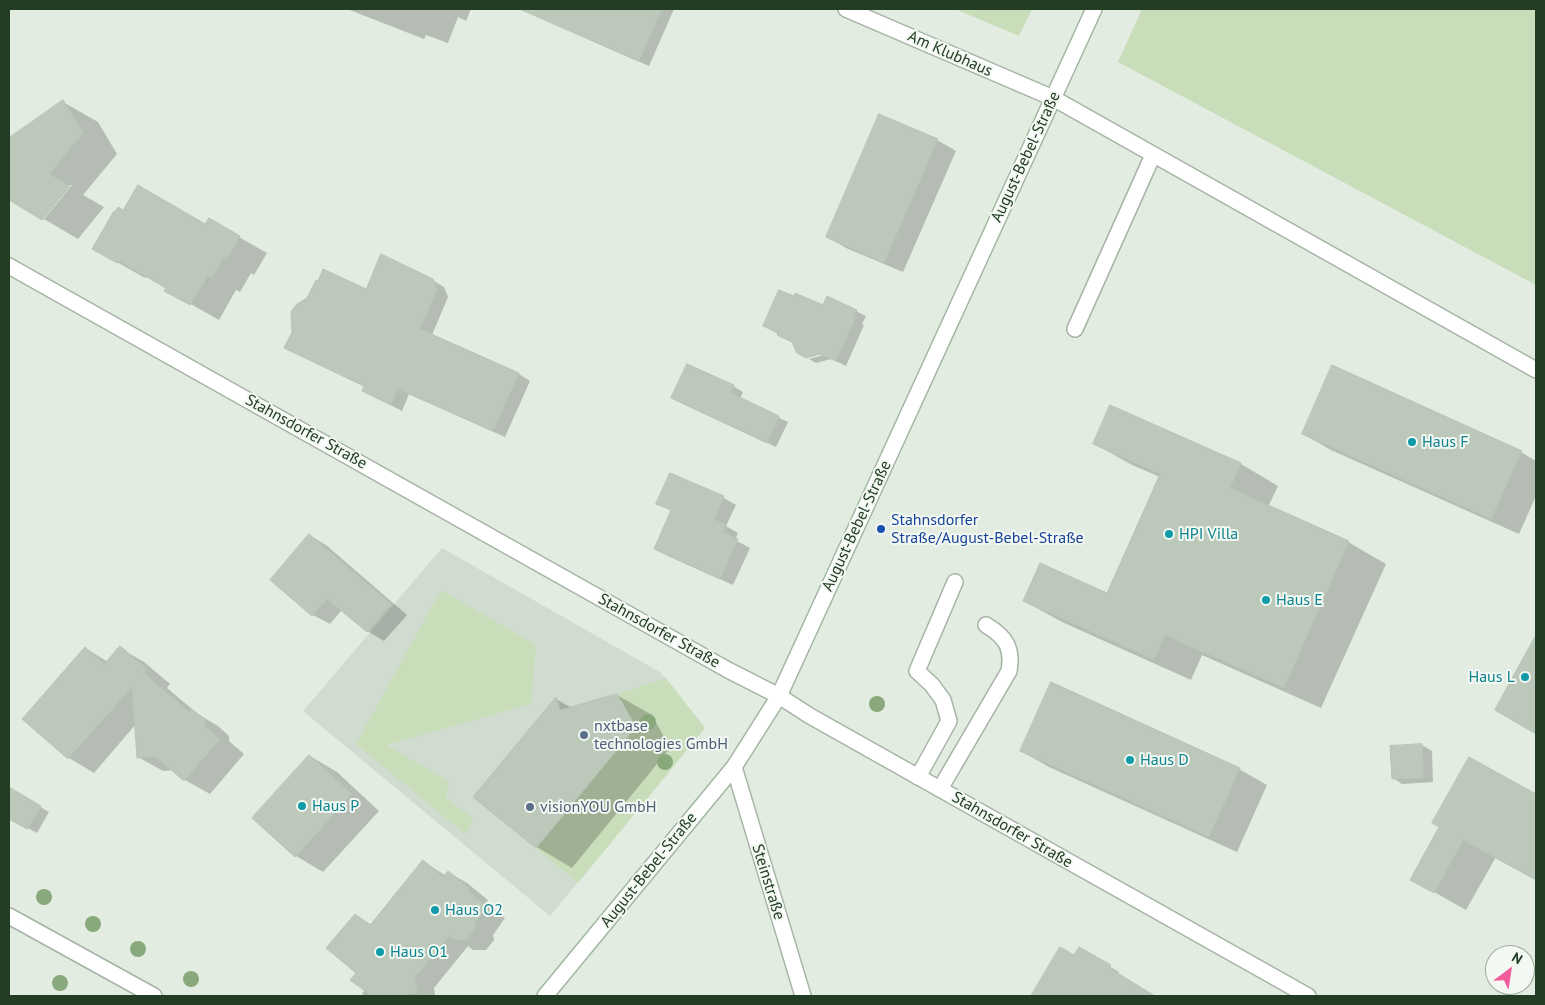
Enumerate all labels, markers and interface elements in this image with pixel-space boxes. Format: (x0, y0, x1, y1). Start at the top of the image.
street label: Am Klubhaus (905, 27, 995, 81)
street label: August-Bebel-Straße (987, 89, 1065, 225)
street label: Stahnsdorfer Straße (242, 391, 370, 473)
place label: Haus F (1422, 432, 1469, 452)
marker: Haus F (1406, 436, 1418, 448)
street label: August-Bebel-Straße (818, 458, 896, 594)
place label: Stahnsdorfer Straße/August-Bebel-Straße (891, 510, 1084, 548)
marker: Stahnsdorfer Straße/August-Bebel-Straße (875, 523, 887, 535)
place label: HPI Villa (1179, 524, 1238, 544)
marker: HPI Villa (1163, 528, 1175, 540)
street label: Stahnsdorfer Straße (595, 590, 723, 672)
place label: Haus E (1276, 590, 1323, 610)
marker: Haus E (1260, 594, 1272, 606)
place label: Haus L (1468, 667, 1515, 687)
marker: Haus L (1519, 671, 1531, 683)
place label: nxtbase technologies GmbH (594, 716, 728, 754)
marker: nxtbase technologies GmbH (578, 729, 590, 741)
place label: Haus D (1140, 750, 1189, 770)
marker: Haus D (1124, 754, 1136, 766)
street label: Stahnsdorfer Straße (948, 788, 1076, 872)
place label: Haus P (312, 796, 359, 816)
place label: visionYOU GmbH (540, 797, 656, 817)
marker: Haus P (296, 800, 308, 812)
marker: visionYOU GmbH (524, 801, 536, 813)
street label: August-Bebel-Straße (597, 809, 701, 931)
street label: Steinstraße (747, 842, 789, 922)
place label: Haus O2 (445, 900, 503, 920)
marker: Haus O2 (429, 904, 441, 916)
place label: Haus O1 (390, 942, 448, 962)
north arrow (1485, 945, 1535, 995)
marker: Haus O1 (374, 946, 386, 958)
text: N (1509, 948, 1526, 968)

